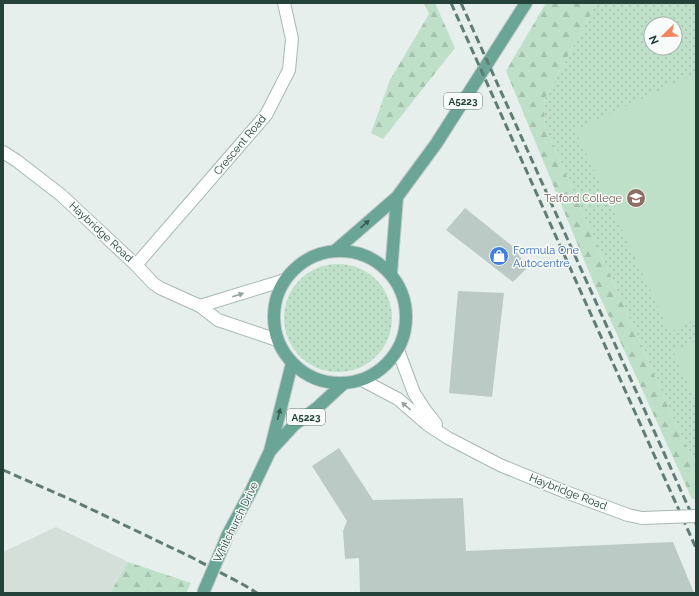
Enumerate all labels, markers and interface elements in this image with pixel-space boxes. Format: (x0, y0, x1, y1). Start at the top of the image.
north arrow (643, 16, 683, 56)
text: N (647, 33, 662, 46)
road number: A5223 (444, 93, 482, 109)
street label: Crescent Road (211, 112, 269, 178)
school or university icon: Telford College (625, 187, 647, 209)
place label: Telford College (544, 192, 623, 205)
street label: Haybridge Road (67, 199, 136, 265)
one-way arrow (360, 220, 371, 229)
place label: Formula One Autocentre (513, 244, 580, 270)
shop icon: Formula One Autocentre (488, 245, 510, 267)
one-way arrow (232, 292, 244, 298)
one-way arrow (401, 401, 411, 410)
one-way arrow (277, 407, 283, 420)
road number: A5223 (287, 409, 325, 425)
street label: Haybridge Road (527, 471, 609, 513)
street label: Whitchurch Drive (211, 479, 261, 564)

